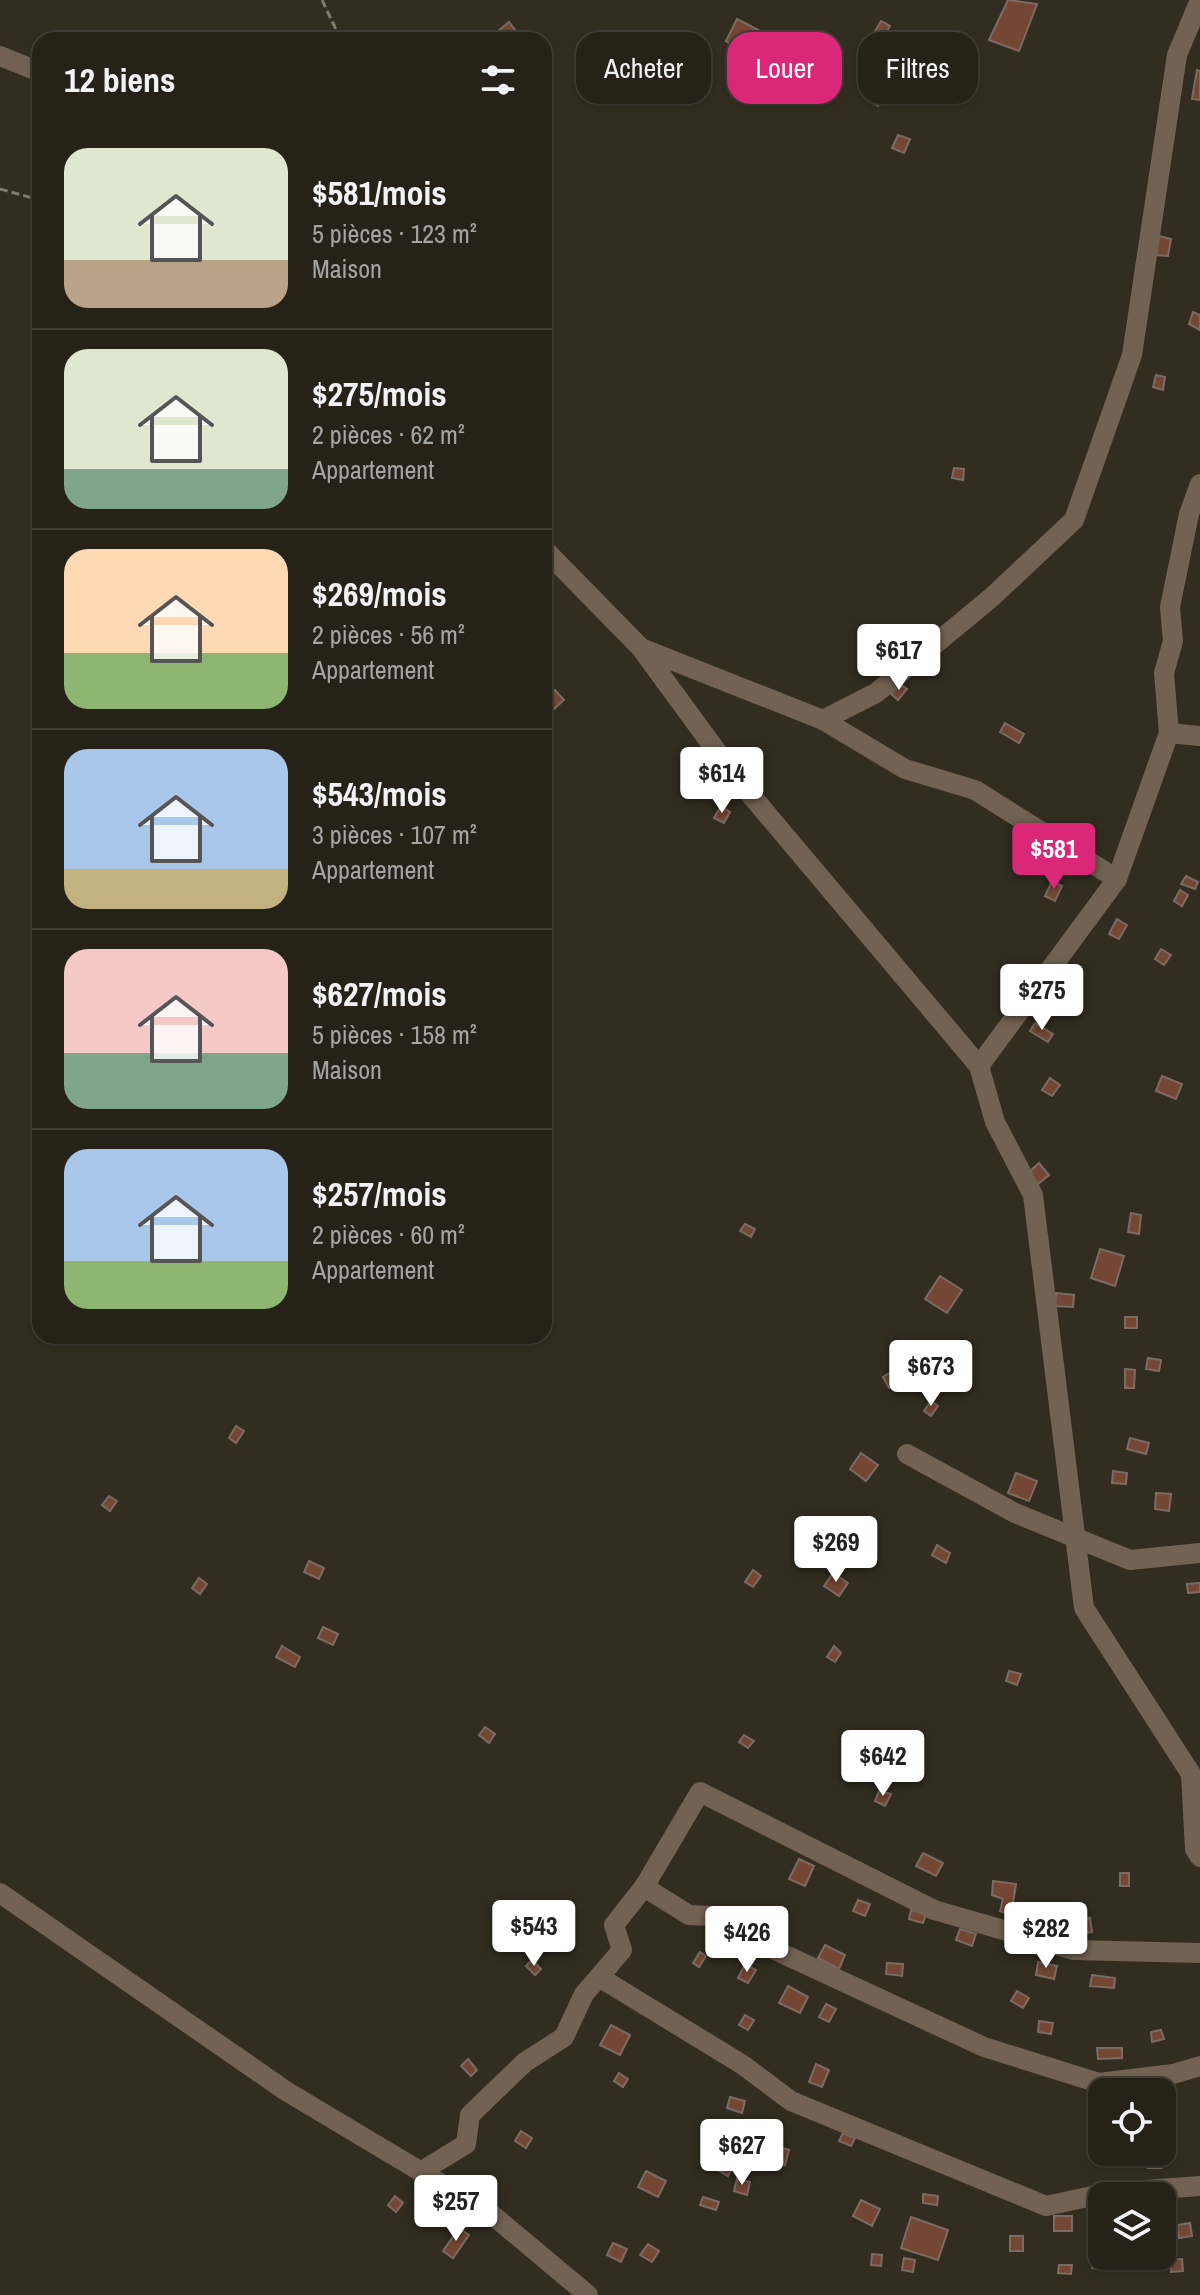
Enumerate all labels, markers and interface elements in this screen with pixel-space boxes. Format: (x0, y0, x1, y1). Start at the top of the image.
chip: Acheter (576, 32, 711, 104)
chip: Louer (727, 32, 842, 104)
chip: Filtres (858, 32, 978, 104)
text: 12 biens (64, 57, 176, 103)
icon: filters (476, 58, 520, 102)
text: $581/mois (312, 170, 447, 216)
icon: home (128, 180, 224, 276)
text: 5 pièces · 123 m² (312, 216, 477, 251)
text: Maison (312, 251, 382, 286)
text: $275/mois (312, 371, 447, 417)
icon: home (128, 381, 224, 477)
text: 2 pièces · 62 m² (312, 417, 465, 452)
text: Appartement (312, 452, 434, 487)
text: $269/mois (312, 571, 447, 617)
icon: home (128, 581, 224, 677)
text: 2 pièces · 56 m² (312, 617, 465, 652)
pin: $617 (852, 624, 946, 692)
text: $617 (875, 632, 923, 667)
text: Appartement (312, 652, 434, 687)
pin: $614 (675, 747, 769, 815)
text: $614 (698, 755, 746, 790)
text: $543/mois (312, 771, 447, 817)
icon: home (128, 781, 224, 877)
text: 3 pièces · 107 m² (312, 817, 477, 852)
pin: $581 (1007, 823, 1101, 891)
text: $581 (1030, 831, 1078, 866)
text: Appartement (312, 852, 434, 887)
pin: $275 (995, 964, 1089, 1032)
text: $627/mois (312, 971, 447, 1017)
text: $275 (1018, 972, 1066, 1007)
icon: home (128, 981, 224, 1077)
text: 5 pièces · 158 m² (312, 1017, 477, 1052)
text: Maison (312, 1052, 382, 1087)
text: $257/mois (312, 1171, 447, 1217)
icon: home (128, 1181, 224, 1277)
text: 2 pièces · 60 m² (312, 1217, 465, 1252)
text: Appartement (312, 1252, 434, 1287)
pin: $673 (884, 1340, 978, 1408)
text: $673 (907, 1348, 955, 1383)
pin: $269 (789, 1516, 883, 1584)
text: $269 (812, 1524, 860, 1559)
pin: $642 (836, 1730, 930, 1798)
text: $642 (859, 1738, 907, 1773)
pin: $543 (487, 1900, 581, 1968)
pin: $282 (999, 1902, 1093, 1970)
pin: $426 (700, 1906, 794, 1974)
text: $543 (510, 1908, 558, 1943)
text: $282 (1022, 1910, 1070, 1945)
text: $426 (723, 1914, 771, 1949)
map controls (1088, 2078, 1176, 2270)
button: locate (1088, 2078, 1176, 2166)
pin: $627 (695, 2119, 789, 2187)
text: $627 (718, 2127, 766, 2162)
pin: $257 (409, 2175, 503, 2243)
button: layers (1088, 2182, 1176, 2270)
text: $257 (432, 2183, 480, 2218)

